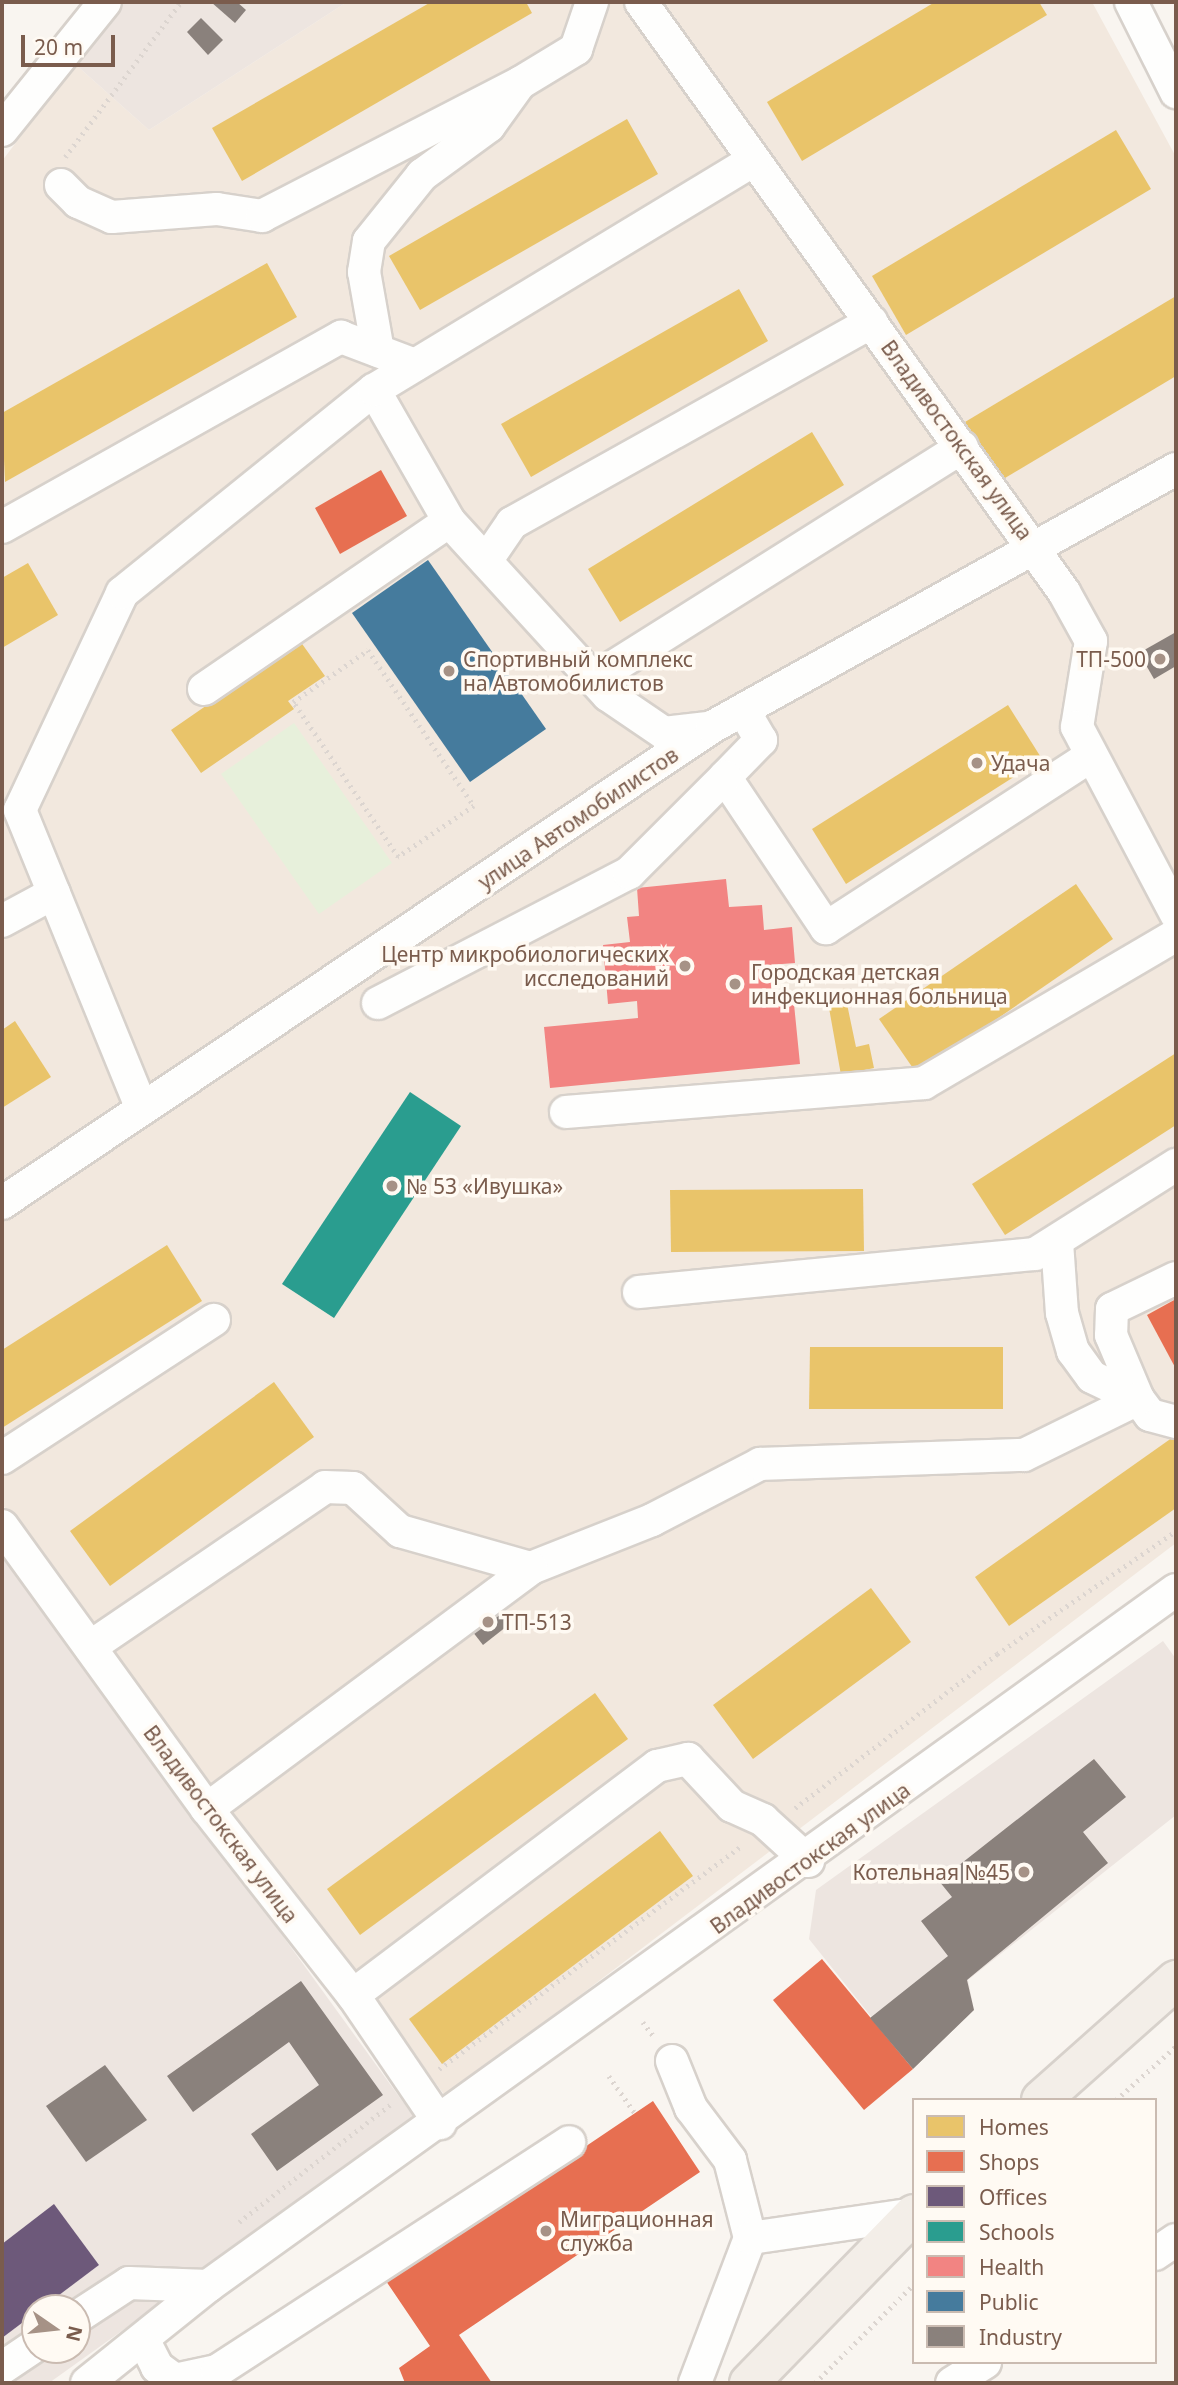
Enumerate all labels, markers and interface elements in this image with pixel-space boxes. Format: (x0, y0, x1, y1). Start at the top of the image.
scale bar (24, 21, 119, 65)
text: 20 m (34, 33, 83, 61)
street label: Владивостокская улица (876, 335, 1038, 545)
place label: Спортивный комплекс на Автомобилистов (463, 646, 693, 696)
place label: ТП-500 (1076, 646, 1146, 672)
marker: ТП-500 (1152, 651, 1168, 667)
marker: Спортивный комплекс на Автомобилистов (441, 663, 457, 679)
street label: улица Автомобилистов (473, 742, 683, 894)
place label: Удача (991, 750, 1050, 776)
marker: Удача (969, 755, 985, 771)
place label: Центр микробиологических исследований (381, 941, 669, 991)
marker: Центр микробиологических исследований (675, 956, 695, 976)
place label: Городская детская инфекционная больница (751, 959, 1008, 1009)
marker: Городская детская инфекционная больница (725, 974, 745, 994)
place label: № 53 «Ивушка» (406, 1173, 563, 1199)
marker: № 53 «Ивушка» (384, 1178, 400, 1194)
place label: ТП-513 (502, 1609, 572, 1635)
marker: ТП-513 (480, 1614, 496, 1630)
street label: Владивостокская улица (138, 1720, 304, 1928)
street label: Владивостокская улица (705, 1777, 915, 1939)
place label: Котельная №45 (853, 1859, 1010, 1885)
marker: Котельная №45 (1016, 1864, 1032, 1880)
legend (912, 2098, 1157, 2364)
text: Homes (979, 2113, 1049, 2141)
text: Shops (979, 2148, 1039, 2176)
text: Offices (979, 2183, 1047, 2211)
place label: Миграционная служба (560, 2206, 714, 2256)
text: Schools (979, 2218, 1054, 2246)
marker: Миграционная служба (538, 2223, 554, 2239)
text: Health (979, 2253, 1044, 2281)
text: Public (979, 2288, 1039, 2316)
north arrow (21, 2294, 91, 2364)
text: N (60, 2323, 89, 2344)
text: Industry (979, 2323, 1062, 2351)

